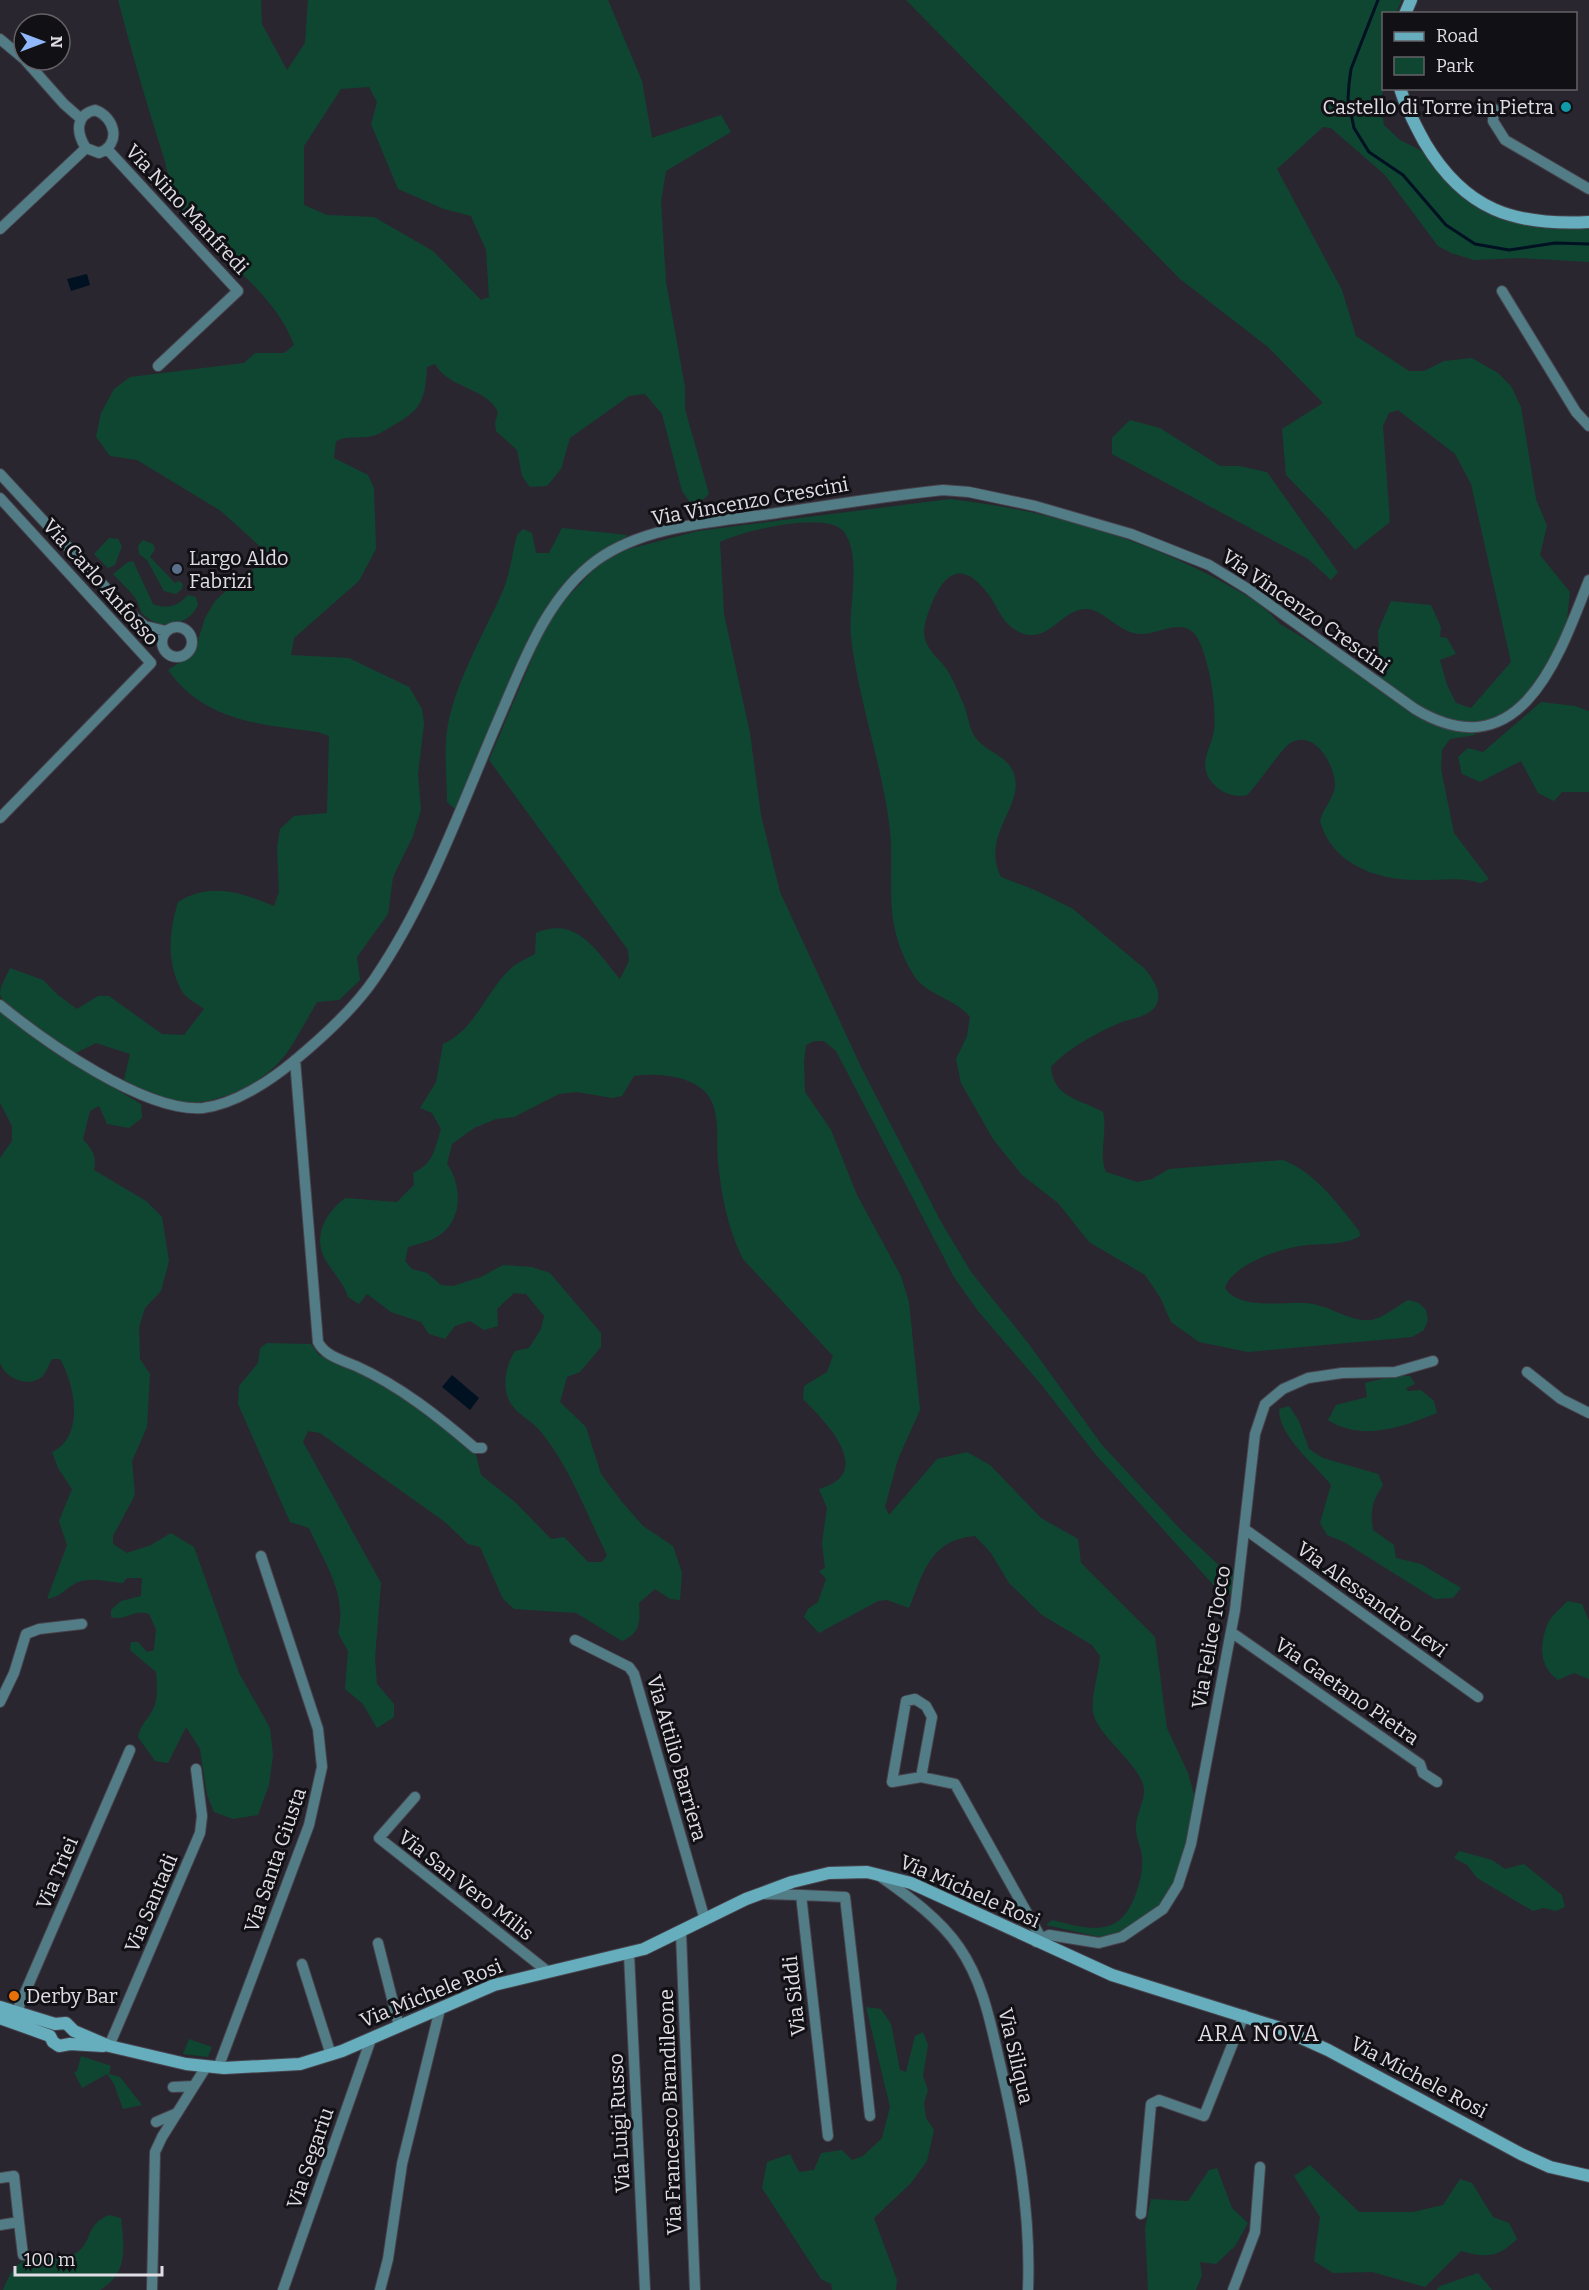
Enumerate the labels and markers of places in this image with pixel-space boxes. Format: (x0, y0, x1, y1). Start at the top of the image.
place label: Castello di Torre in Pietra (1323, 95, 1554, 119)
marker: Castello di Torre in Pietra (1559, 100, 1573, 114)
place label: Largo Aldo Fabrizi (189, 546, 289, 593)
marker: Largo Aldo Fabrizi (170, 562, 184, 576)
place label: Derby Bar (26, 1984, 118, 2008)
marker: Derby Bar (7, 1989, 21, 2003)

